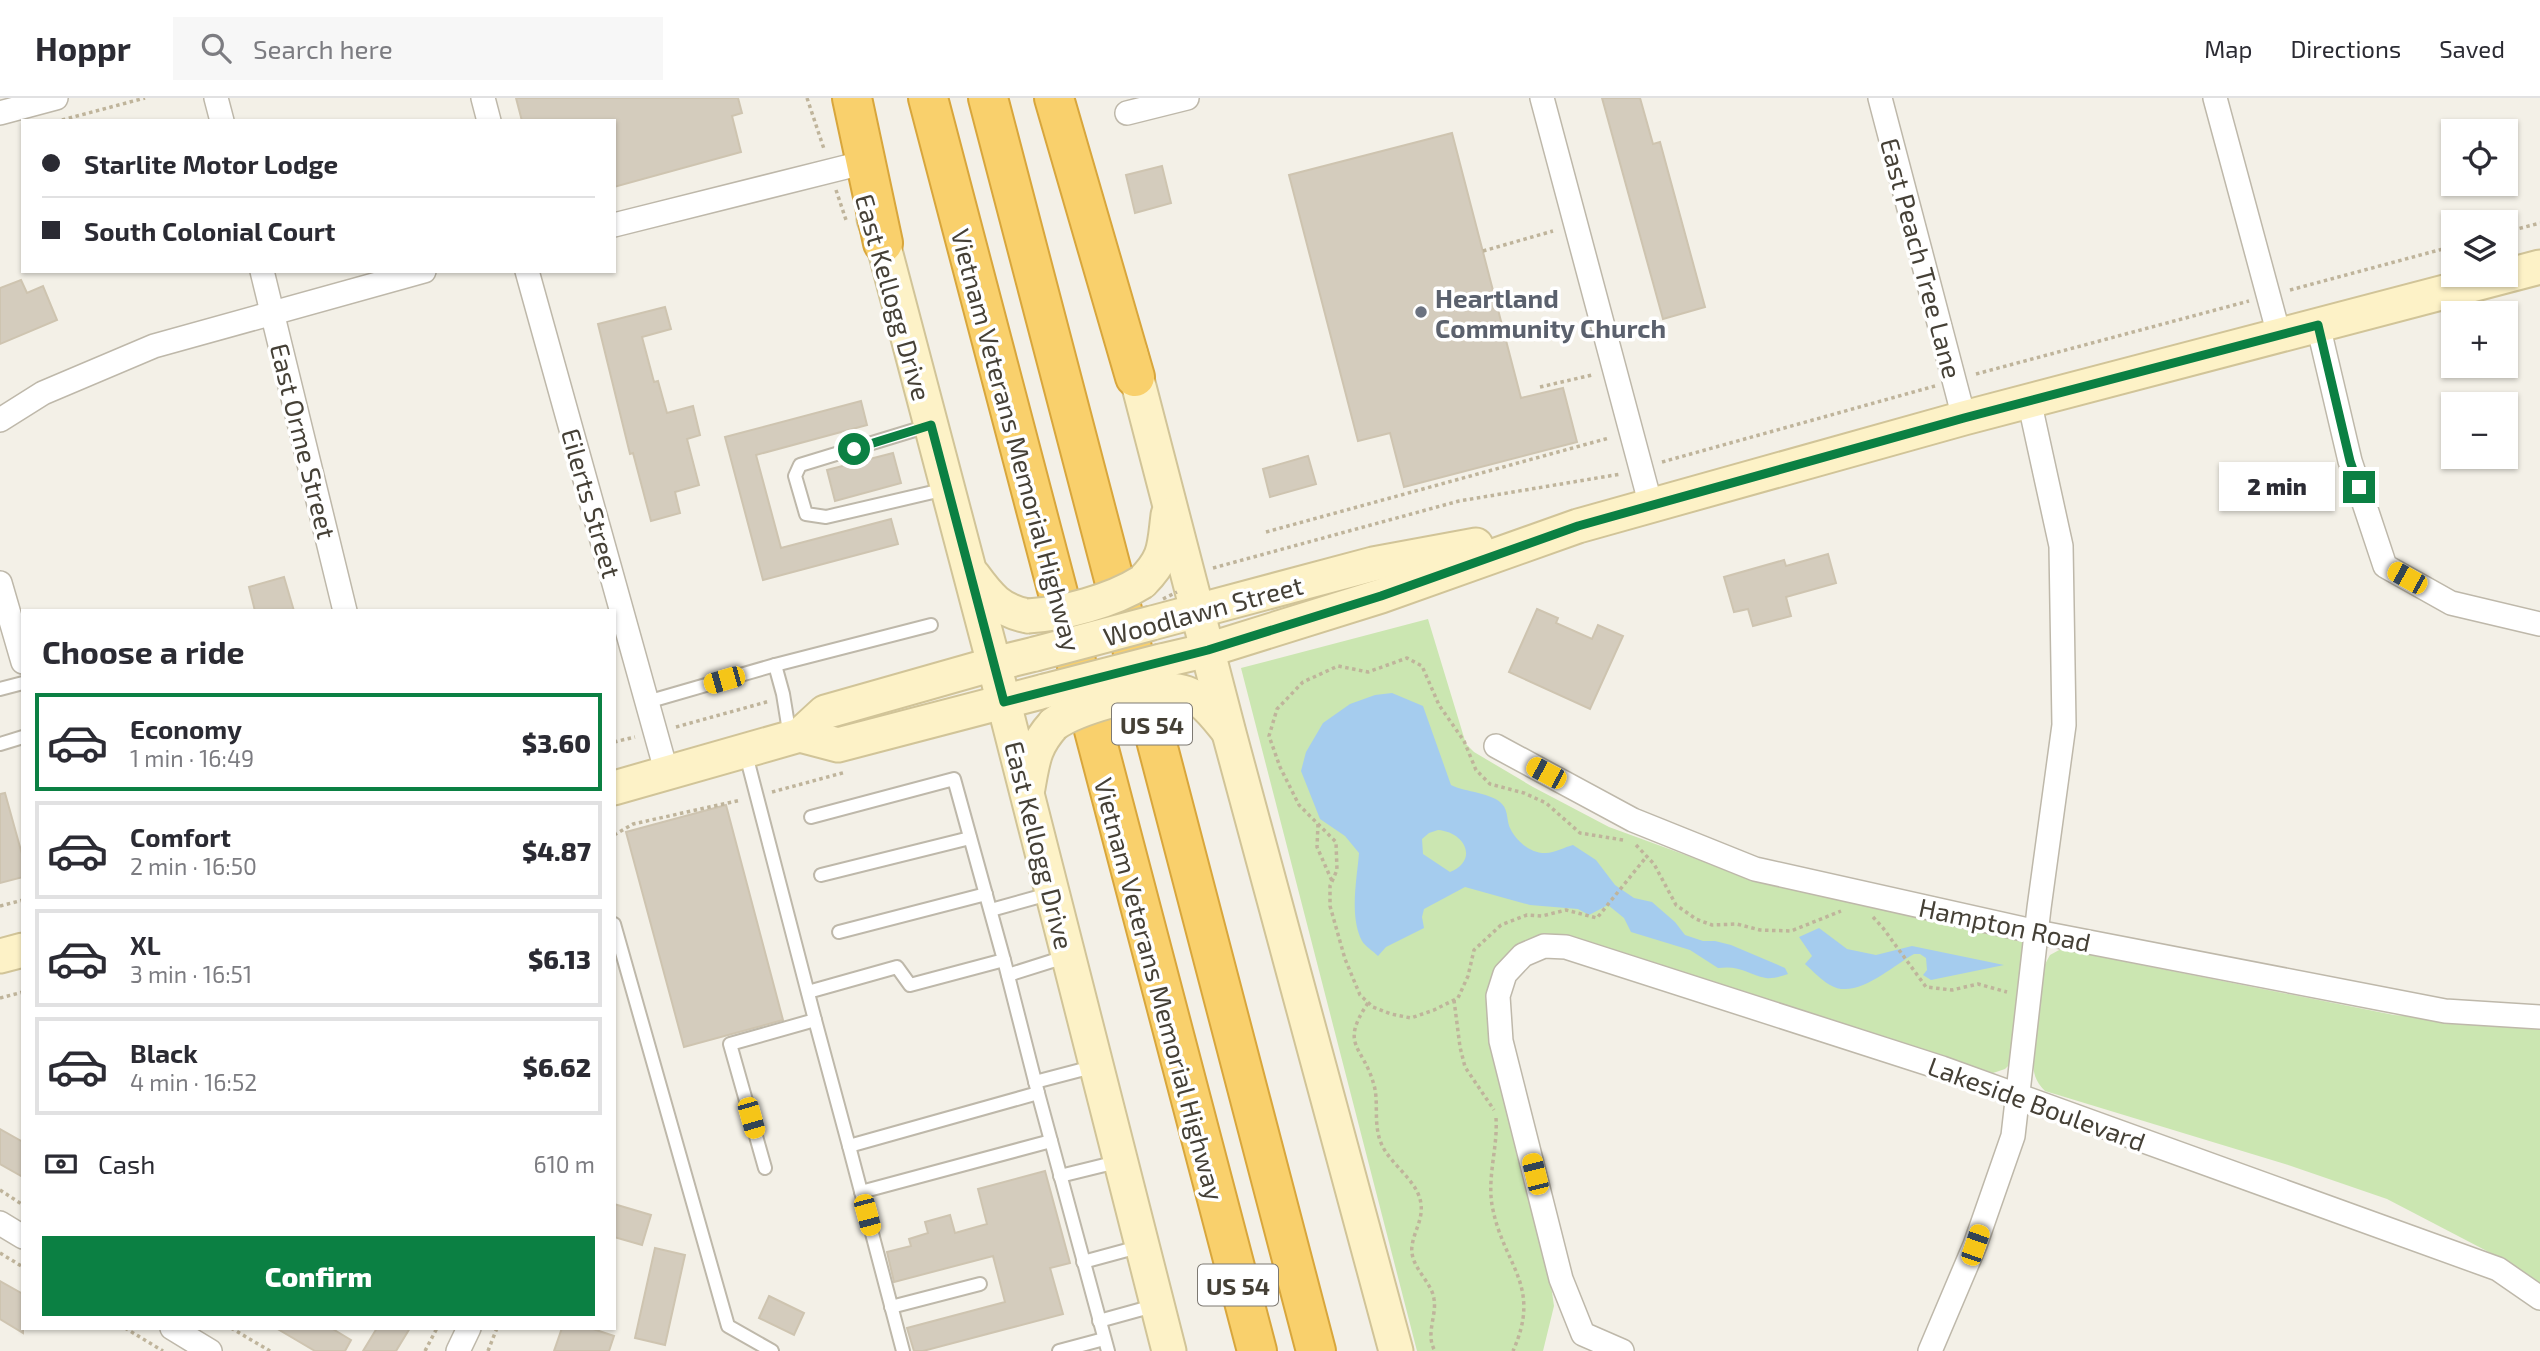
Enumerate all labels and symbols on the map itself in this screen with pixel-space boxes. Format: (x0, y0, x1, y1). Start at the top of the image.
street label: East Peach Tree Lane (1875, 135, 1969, 381)
street label: East Kellogg Drive (850, 190, 938, 404)
street label: Vietnam Veterans Memorial Highway (946, 225, 1088, 655)
place label: Heartland Community Church (1435, 282, 1666, 344)
marker: Heartland Community Church (1413, 304, 1429, 320)
street label: East Orme Street (265, 340, 343, 542)
street label: Eilerts Street (556, 425, 628, 582)
route start (838, 433, 870, 465)
callout: 2 min (2219, 462, 2334, 512)
route end (2343, 471, 2375, 503)
car (2384, 559, 2431, 597)
street label: Woodlawn Street (1100, 568, 1306, 652)
car (701, 664, 748, 696)
road number: US 54 (1112, 704, 1192, 744)
street label: East Kellogg Drive (999, 738, 1081, 952)
car (1523, 754, 1570, 792)
street label: Vietnam Veterans Memorial Highway (1089, 774, 1231, 1204)
street label: Hampton Road (1916, 891, 2094, 957)
street label: Lakeside Boulevard (1924, 1049, 2150, 1157)
car (736, 1095, 767, 1141)
car (1520, 1151, 1551, 1197)
car (852, 1192, 883, 1238)
car (1959, 1222, 1992, 1268)
road number: US 54 (1198, 1265, 1278, 1306)

